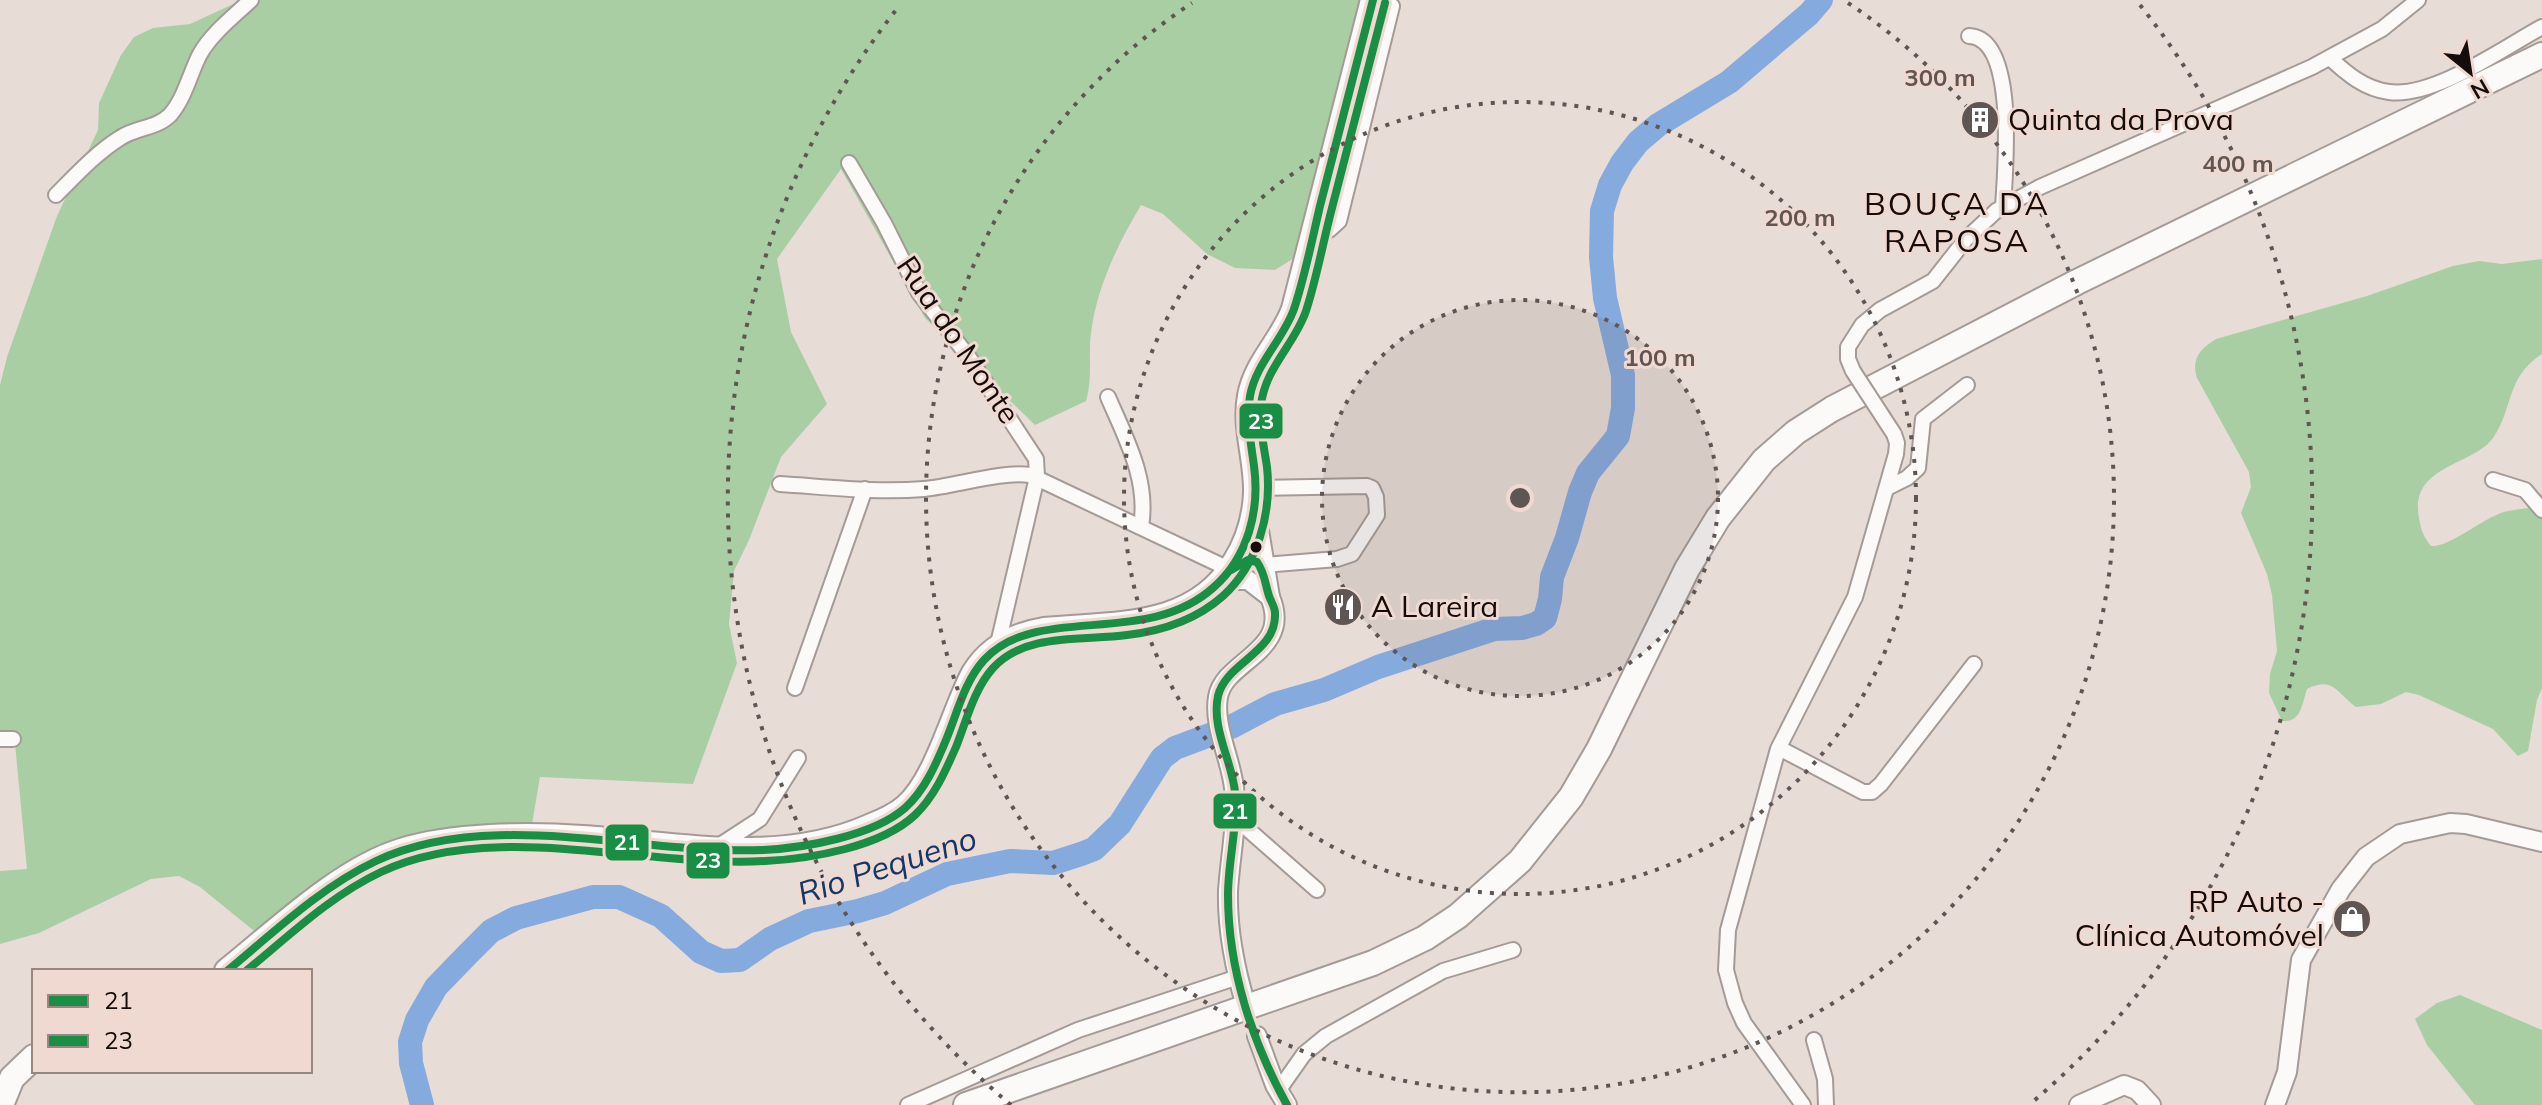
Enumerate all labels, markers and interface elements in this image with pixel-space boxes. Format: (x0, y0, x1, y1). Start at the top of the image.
north arrow (2430, 32, 2510, 112)
text: 300 m (1904, 62, 1976, 92)
text: N (2466, 73, 2494, 106)
building icon: Quinta da Prova (1959, 99, 2001, 141)
place label: Quinta da Prova (2008, 100, 2234, 138)
text: 400 m (2202, 148, 2274, 178)
district label: BOUÇA DA RAPOSA (1864, 183, 2050, 260)
text: 200 m (1764, 202, 1836, 232)
street label: Rua do Monte (889, 248, 1029, 430)
text: 100 m (1624, 342, 1696, 372)
line badge: 23 (1238, 402, 1284, 440)
text: 23 (1248, 407, 1274, 435)
centre of rings (1506, 484, 1534, 512)
unlabelled marker (1248, 539, 1264, 555)
restaurant icon: A Lareira (1322, 586, 1364, 628)
place label: A Lareira (1371, 587, 1498, 625)
line badge: 21 (1212, 792, 1258, 830)
text: 21 (1222, 797, 1248, 825)
water label: Rio Pequeno (792, 817, 981, 913)
line badge: 21 (604, 823, 650, 862)
text: 21 (614, 828, 640, 856)
line badge: 23 (685, 841, 731, 880)
text: 23 (695, 846, 721, 874)
place label: RP Auto - Clínica Automóvel (2075, 882, 2324, 954)
shop icon: RP Auto - Clínica Automóvel (2331, 898, 2373, 940)
legend (32, 969, 312, 1073)
text: 21 (104, 985, 133, 1015)
text: 23 (104, 1025, 133, 1055)

